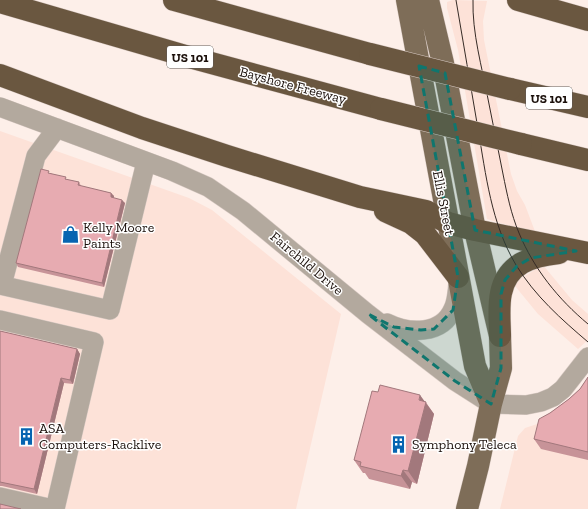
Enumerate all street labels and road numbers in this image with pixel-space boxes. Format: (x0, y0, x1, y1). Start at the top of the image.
road number: US 101 (167, 46, 213, 68)
street label: Bayshore Freeway (238, 63, 349, 108)
road number: US 101 (526, 87, 572, 109)
street label: Ellis Street (429, 169, 458, 238)
street label: Fairchild Drive (267, 228, 347, 299)

